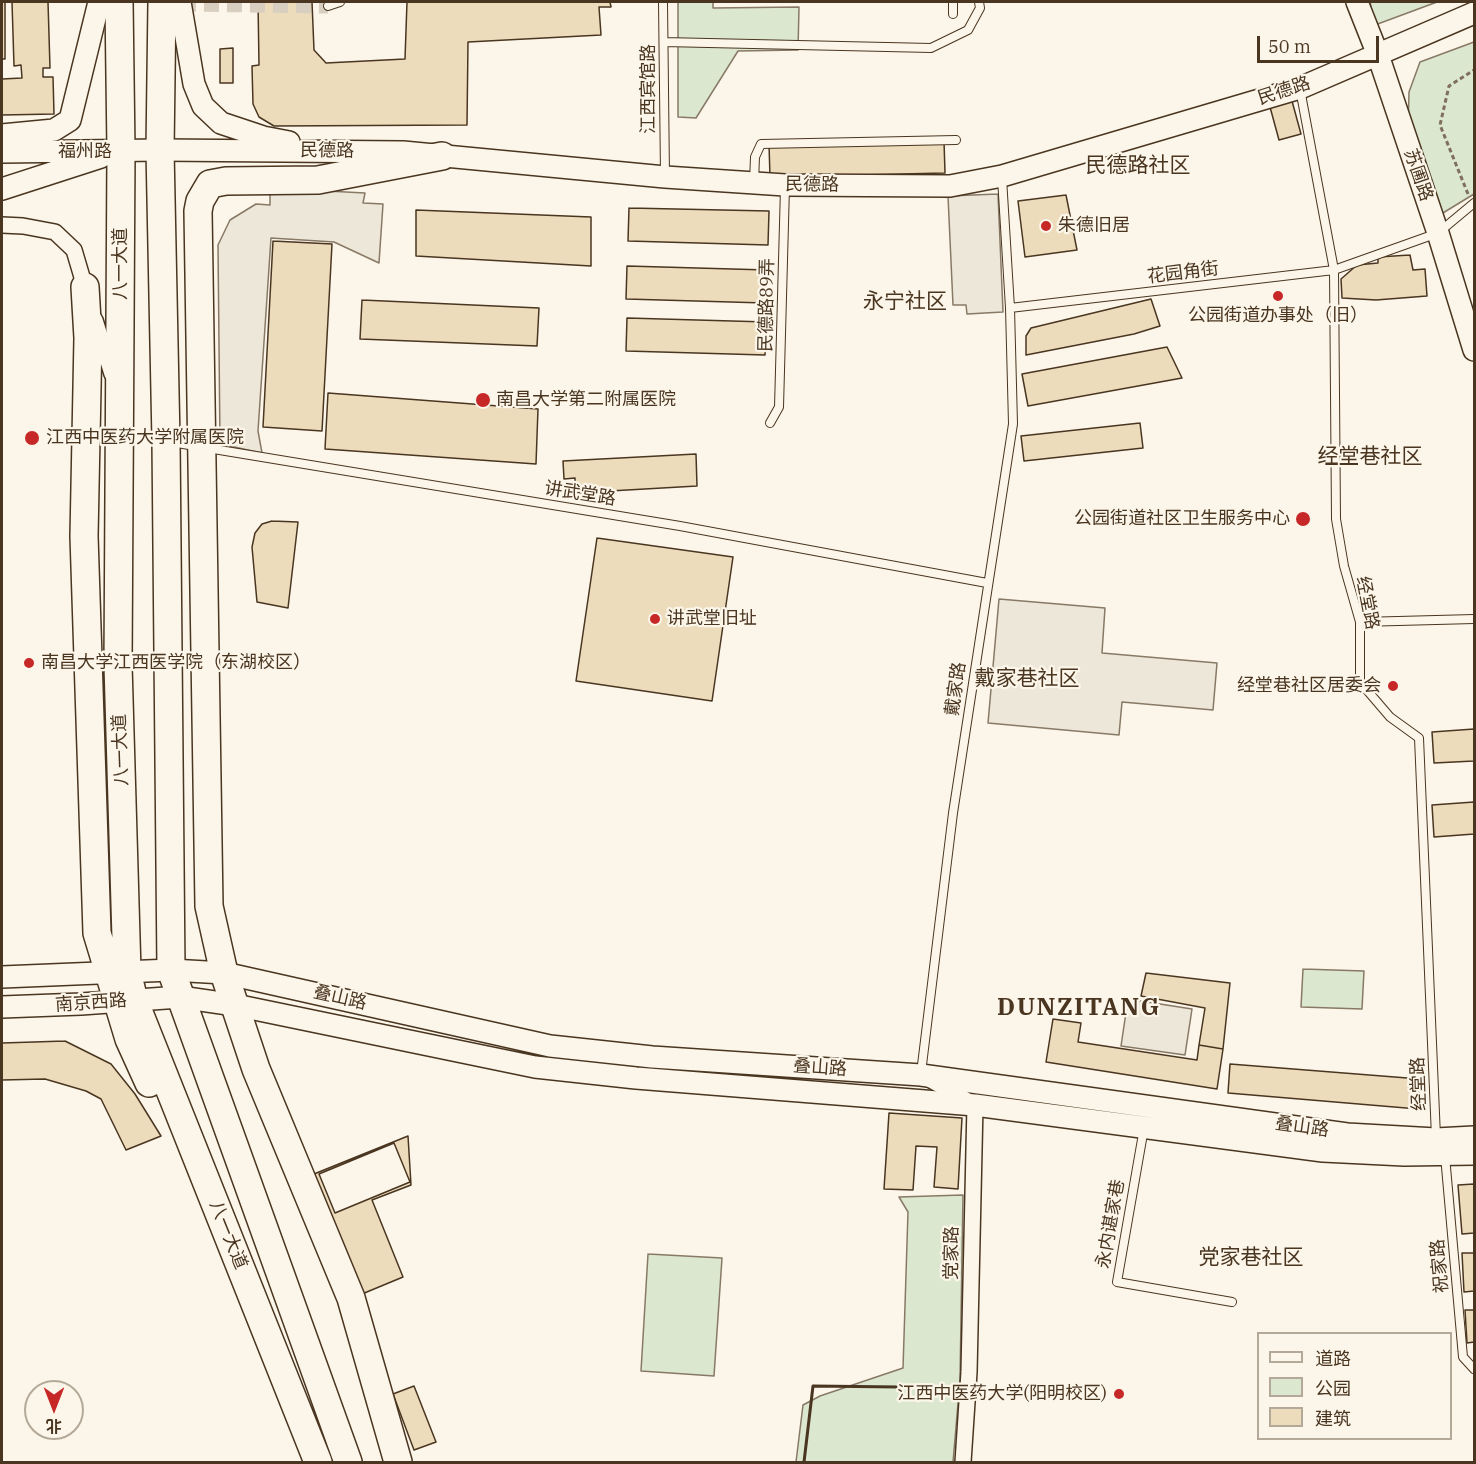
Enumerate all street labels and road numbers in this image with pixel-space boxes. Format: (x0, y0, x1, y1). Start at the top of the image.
street label: 江西宾馆路 (638, 44, 660, 134)
street label: 民德路 (1255, 72, 1313, 110)
street label: 民德路 (300, 140, 354, 162)
street label: 福州路 (58, 141, 112, 163)
street label: 苏圃路 (1399, 146, 1437, 204)
street label: 民德路 (785, 174, 839, 196)
street label: 八一大道 (110, 228, 132, 300)
street label: 民德路89弄 (755, 258, 779, 352)
street label: 花园角街 (1146, 258, 1220, 288)
street label: 讲武堂路 (543, 478, 617, 510)
street label: 经堂路 (1351, 574, 1383, 632)
street label: 戴家路 (942, 661, 970, 717)
street label: 八一大道 (109, 714, 133, 786)
street label: 叠山路 (311, 981, 369, 1015)
street label: 南京西路 (54, 990, 128, 1016)
street label: 叠山路 (792, 1055, 848, 1081)
street label: 经堂路 (1407, 1057, 1431, 1111)
street label: 叠山路 (1274, 1113, 1330, 1141)
street label: 永内谌家巷 (1093, 1178, 1129, 1270)
street label: 八一大道 (205, 1198, 251, 1272)
street label: 党家路 (941, 1226, 963, 1280)
street label: 祝家路 (1427, 1238, 1453, 1294)

